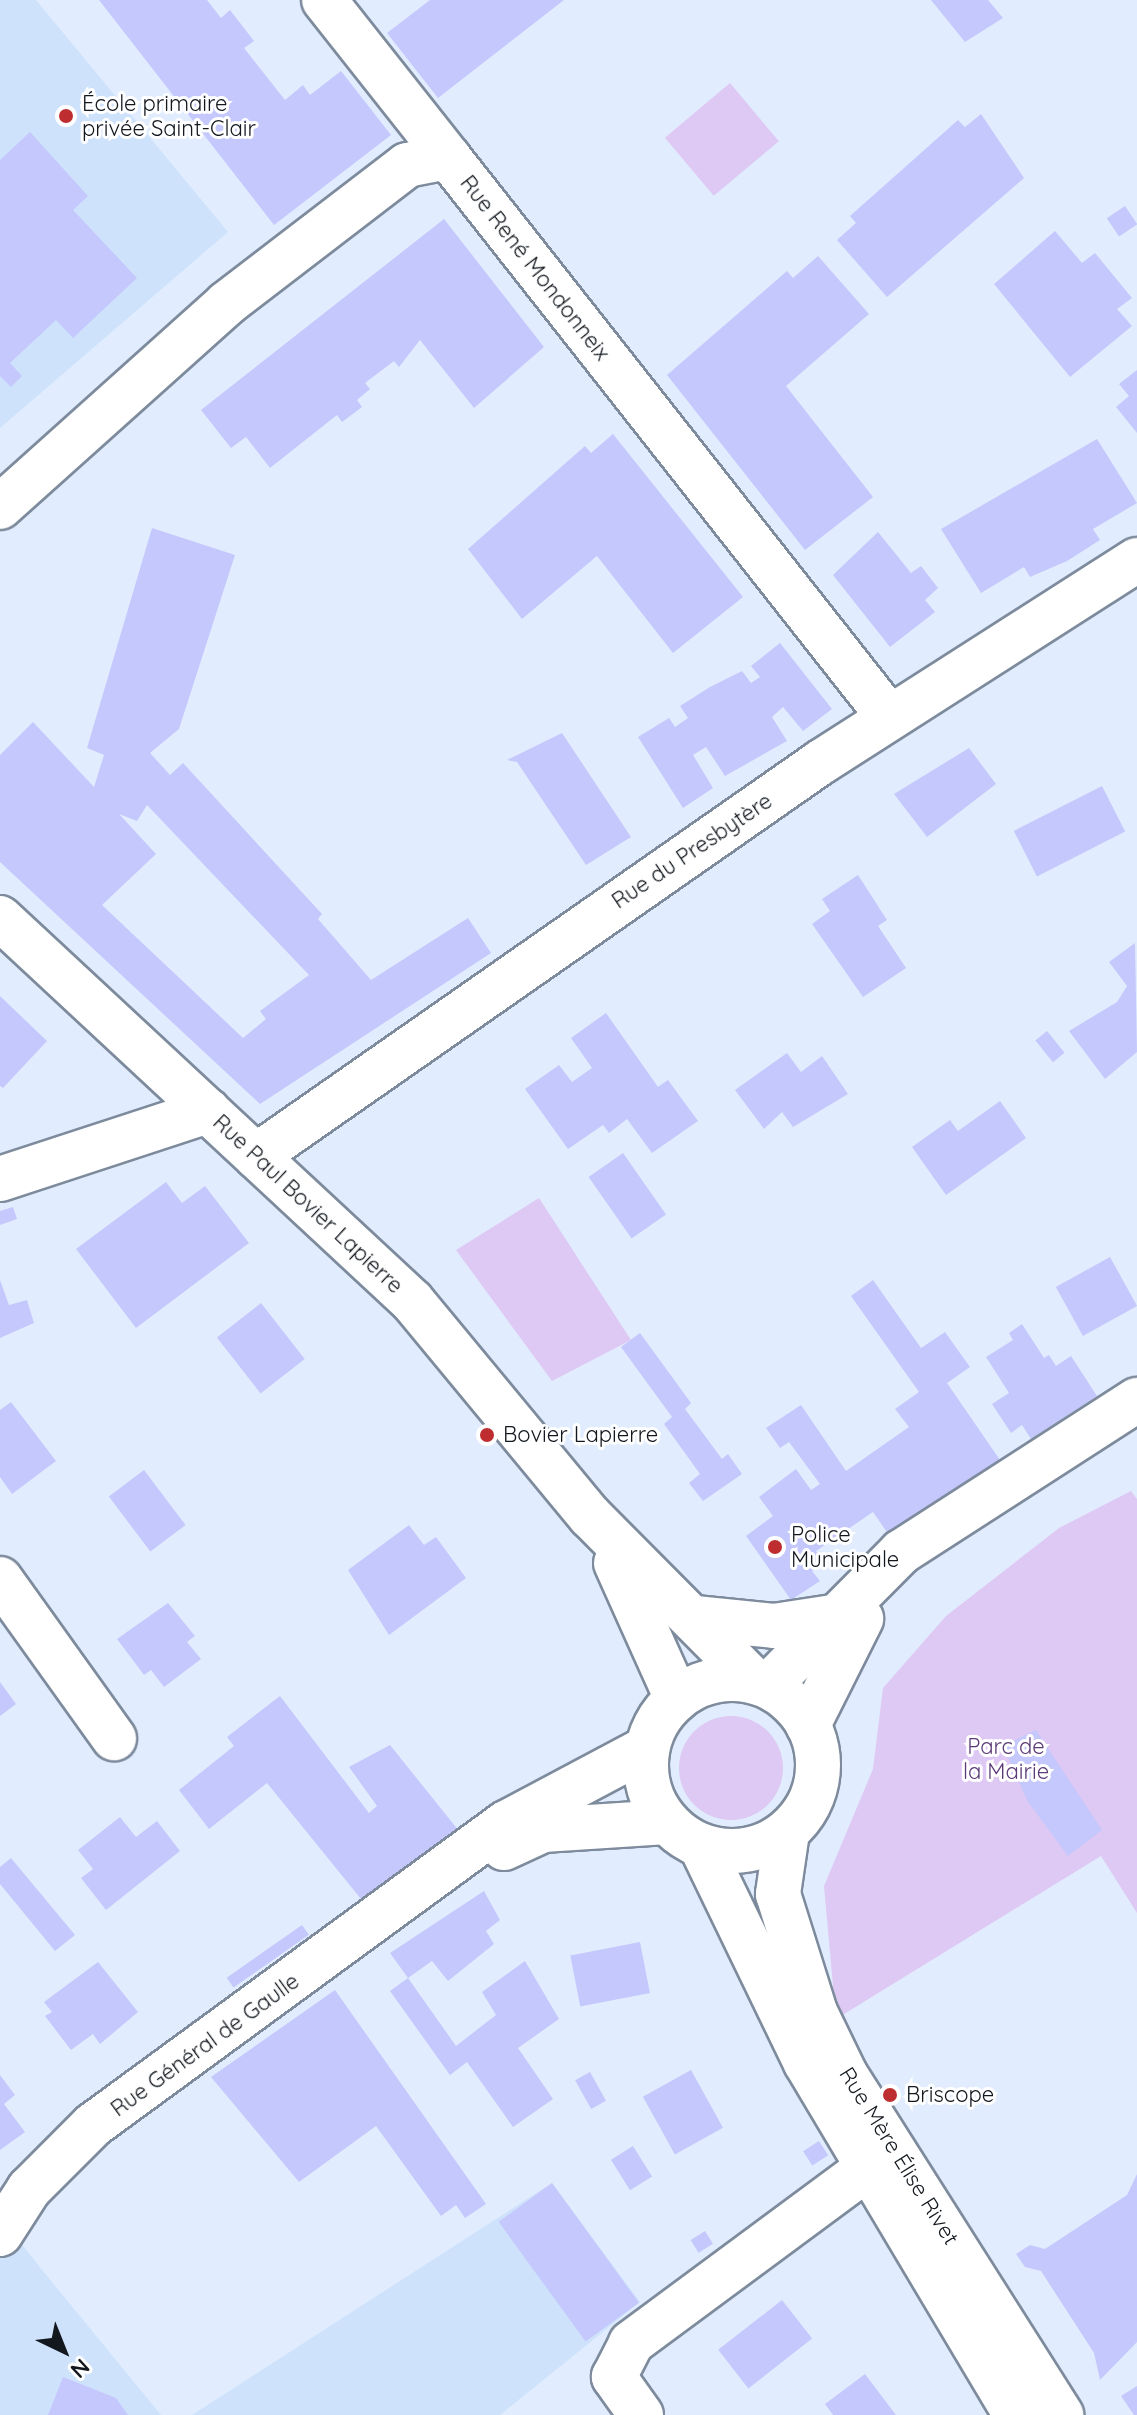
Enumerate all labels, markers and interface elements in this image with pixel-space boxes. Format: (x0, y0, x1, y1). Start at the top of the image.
place label: École primaire privée Saint-Clair (82, 90, 256, 142)
marker: École primaire privée Saint-Clair (57, 107, 75, 125)
street label: Rue René Mondonneix (454, 170, 616, 366)
street label: Rue du Presbytère (607, 788, 777, 914)
street label: Rue Paul Bovier Lapierre (207, 1109, 409, 1299)
place label: Bovier Lapierre (503, 1422, 658, 1448)
marker: Bovier Lapierre (478, 1426, 496, 1444)
place label: Police Municipale (791, 1521, 899, 1572)
marker: Police Municipale (766, 1538, 784, 1556)
park label: Parc de la Mairie (963, 1733, 1049, 1784)
street label: Rue Général de Gaulle (106, 1968, 304, 2122)
street label: Rue Mère Élise Rivet (834, 2062, 964, 2250)
place label: Briscope (906, 2082, 994, 2108)
marker: Briscope (881, 2086, 899, 2104)
north arrow (24, 2311, 104, 2391)
text: N (65, 2353, 96, 2384)

